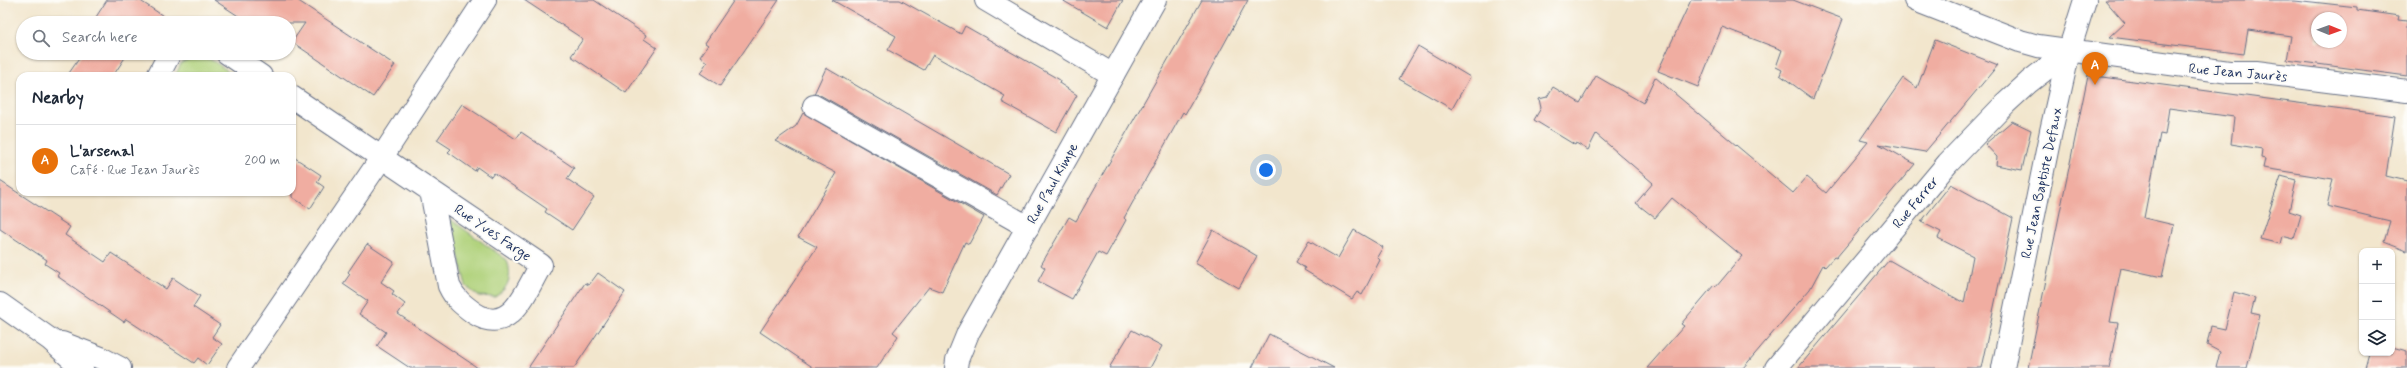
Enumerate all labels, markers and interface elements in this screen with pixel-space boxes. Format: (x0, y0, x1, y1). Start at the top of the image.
north arrow (2311, 12, 2347, 48)
search box (16, 16, 296, 60)
icon: search (30, 27, 52, 49)
text: Search here (62, 28, 138, 48)
pin: A (2082, 52, 2108, 85)
street label: Rue Jean Jaurès (2188, 60, 2288, 86)
text: Nearby (32, 87, 84, 109)
street label: Rue Jean Baptiste Defaux (2017, 106, 2067, 260)
street label: Rue Paul Kimpe (1023, 139, 1083, 227)
text: L'arsenal (70, 142, 134, 162)
text: A (41, 152, 49, 169)
text: 200 m (245, 152, 280, 169)
your location (1256, 160, 1276, 180)
text: Café · Rue Jean Jaurès (70, 162, 199, 179)
street label: Rue Ferrer (1889, 173, 1943, 232)
street label: Rue Yves Farge (450, 200, 535, 266)
map controls (2359, 248, 2395, 356)
button: + (2359, 248, 2395, 284)
button: − (2359, 284, 2395, 320)
button: layers (2359, 320, 2395, 356)

